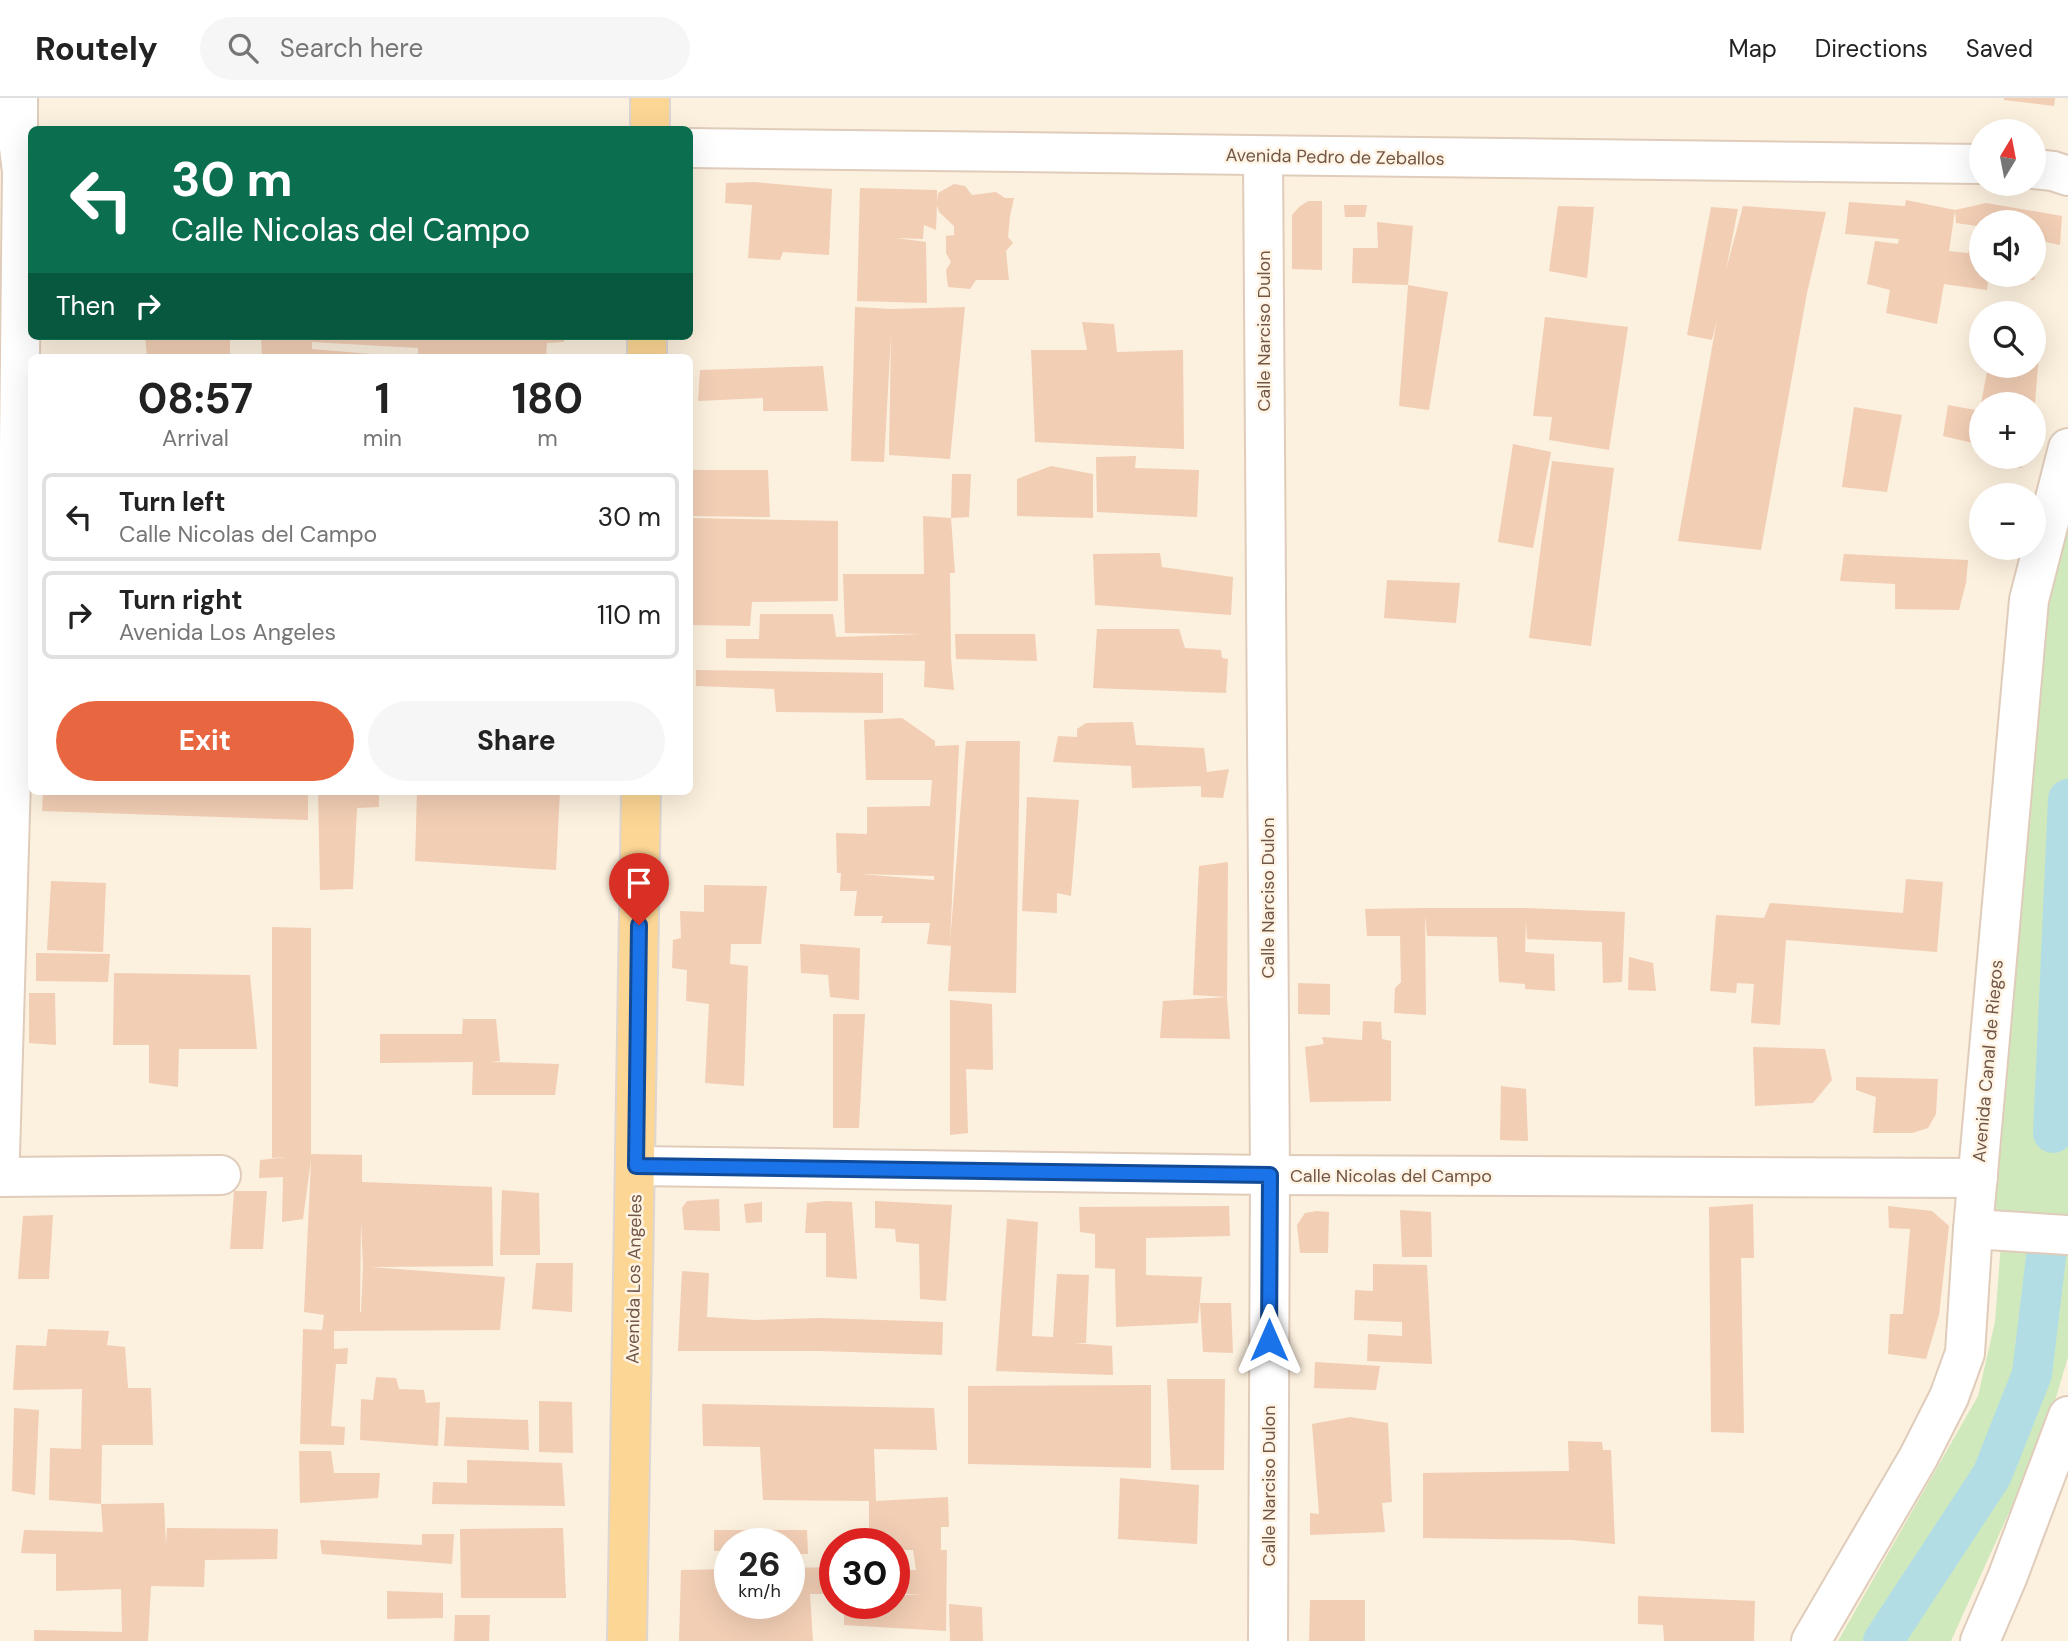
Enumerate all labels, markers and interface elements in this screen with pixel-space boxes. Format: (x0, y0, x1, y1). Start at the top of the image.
search box (200, 17, 690, 80)
text: Routely (35, 27, 158, 70)
icon: search (224, 29, 262, 67)
text: Search here (280, 31, 423, 65)
text: Map (1729, 33, 1777, 64)
text: Directions (1815, 33, 1928, 64)
text: Saved (1966, 33, 2033, 64)
north arrow (1969, 119, 2046, 196)
map controls (1969, 119, 2046, 560)
street label: Avenida Pedro de Zeballos (1225, 143, 1445, 171)
text: 30 m (171, 147, 293, 211)
icon: left (56, 154, 147, 245)
text: Calle Nicolas del Campo (171, 209, 530, 251)
button: sound (1969, 210, 2046, 287)
street label: Calle Narciso Dulon (1252, 250, 1276, 412)
icon: right (129, 287, 167, 325)
text: Then (56, 289, 115, 323)
button: search (1969, 301, 2046, 378)
text: 08:57 (138, 371, 253, 426)
text: 1 (375, 371, 390, 426)
text: 180 (512, 371, 583, 426)
button: + (1969, 392, 2046, 469)
text: Arrival (162, 423, 229, 453)
text: min (363, 423, 402, 453)
text: m (537, 423, 558, 453)
button: − (1969, 483, 2046, 560)
text: Turn left (119, 485, 226, 519)
icon: left (60, 498, 98, 536)
text: 30 m (598, 500, 661, 534)
text: Calle Nicolas del Campo (119, 519, 377, 549)
text: Turn right (119, 583, 243, 617)
icon: right (60, 596, 98, 634)
text: 110 m (597, 598, 661, 632)
text: Avenida Los Angeles (119, 617, 336, 647)
button: Exit (56, 701, 354, 781)
button: Share (368, 701, 665, 781)
street label: Calle Narciso Dulon (1256, 817, 1280, 979)
pin (609, 853, 669, 925)
icon: arrive (620, 864, 658, 902)
street label: Avenida Canal de Riegos (1967, 959, 2009, 1163)
street label: Calle Nicolas del Campo (1290, 1164, 1492, 1188)
street label: Avenida Los Angeles (621, 1194, 647, 1364)
position arrow (1232, 1303, 1306, 1377)
street label: Calle Narciso Dulon (1257, 1405, 1281, 1567)
speed limit sign: 30 (819, 1528, 910, 1619)
text: 26 (738, 1541, 781, 1587)
text: km/h (738, 1579, 781, 1603)

